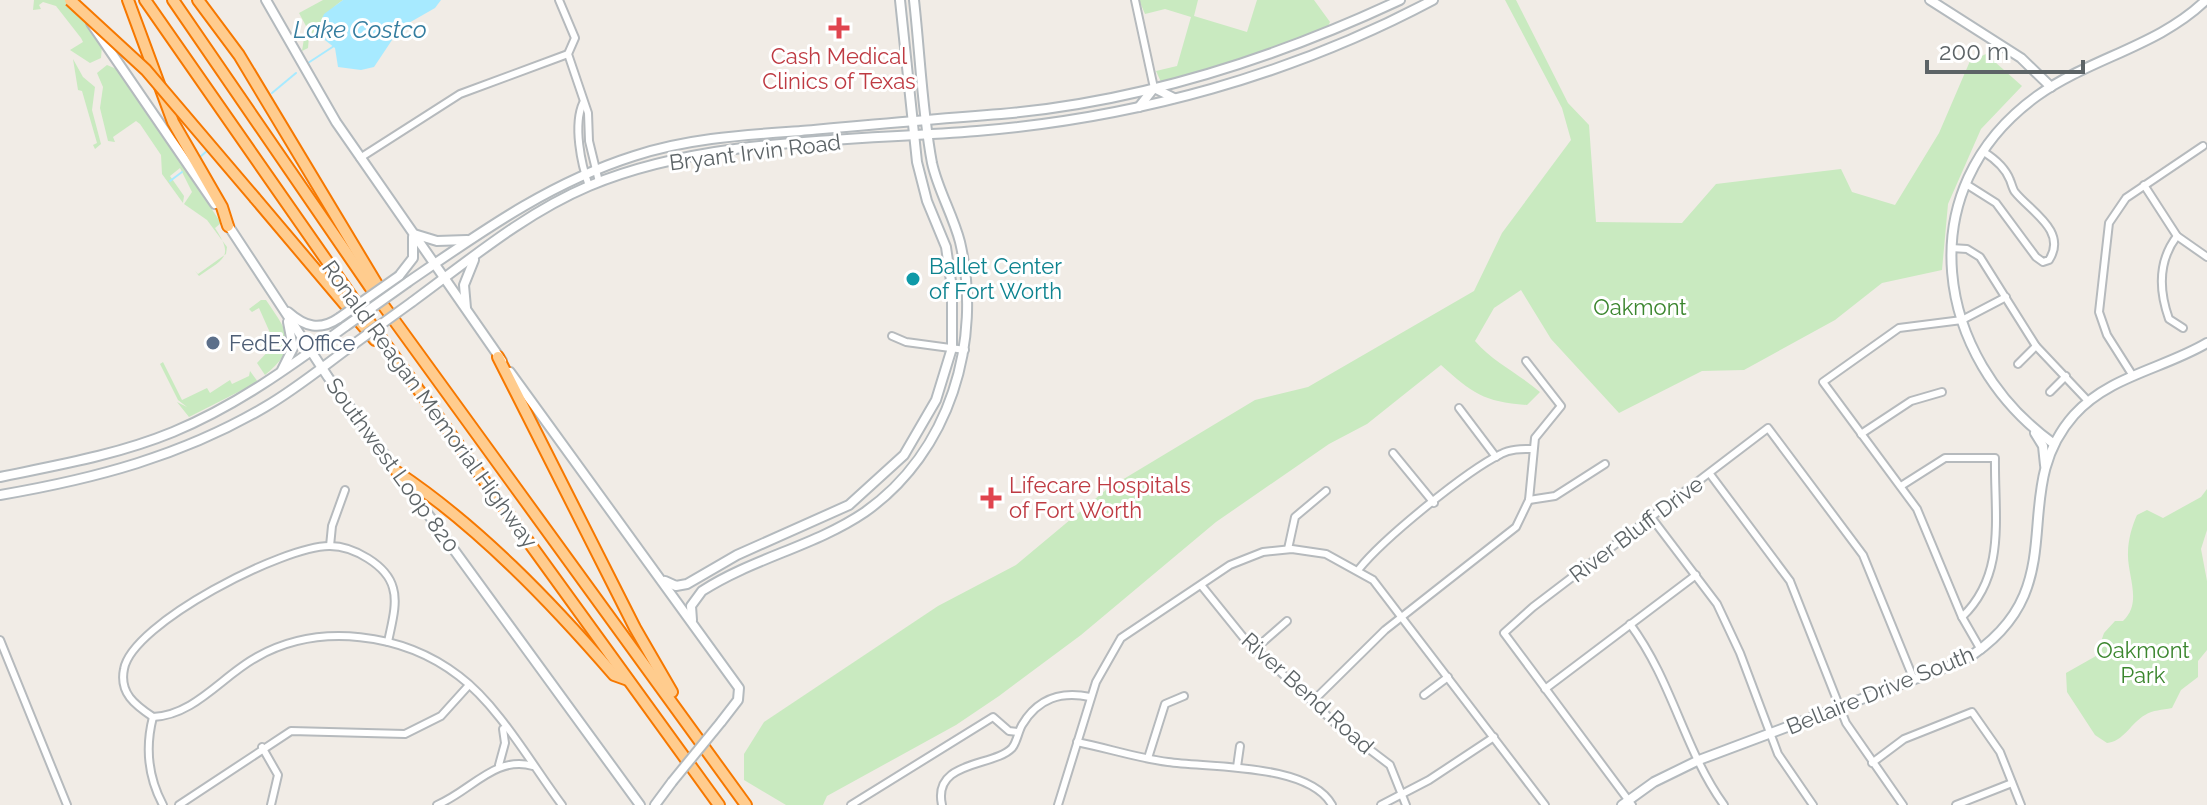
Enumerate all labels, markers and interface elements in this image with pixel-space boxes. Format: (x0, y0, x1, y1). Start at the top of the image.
water label: Lake Costco (293, 15, 427, 44)
marker: Cash Medical Clinics of Texas (828, 17, 850, 39)
scale bar (1927, 24, 2083, 74)
text: 200 m (1939, 37, 2009, 66)
place label: Cash Medical Clinics of Texas (762, 43, 916, 94)
street label: Bryant Irvin Road (668, 129, 842, 175)
place label: Ballet Center of Fort Worth (929, 253, 1062, 304)
street label: Ronald Reagan Memorial Highway (317, 255, 543, 553)
marker: Ballet Center of Fort Worth (904, 270, 922, 288)
park label: Oakmont (1593, 294, 1687, 320)
place label: FedEx Office (229, 330, 356, 356)
marker: FedEx Office (204, 334, 222, 352)
street label: Southwest Loop 820 (321, 373, 465, 557)
street label: River Bluff Drive (1564, 470, 1708, 588)
place label: Lifecare Hospitals of Fort Worth (1009, 472, 1191, 523)
marker: Lifecare Hospitals of Fort Worth (980, 487, 1002, 509)
street label: River Bend Road (1237, 627, 1379, 759)
park label: Oakmont Park (2096, 637, 2190, 688)
street label: Bellaire Drive South (1782, 640, 1978, 740)

